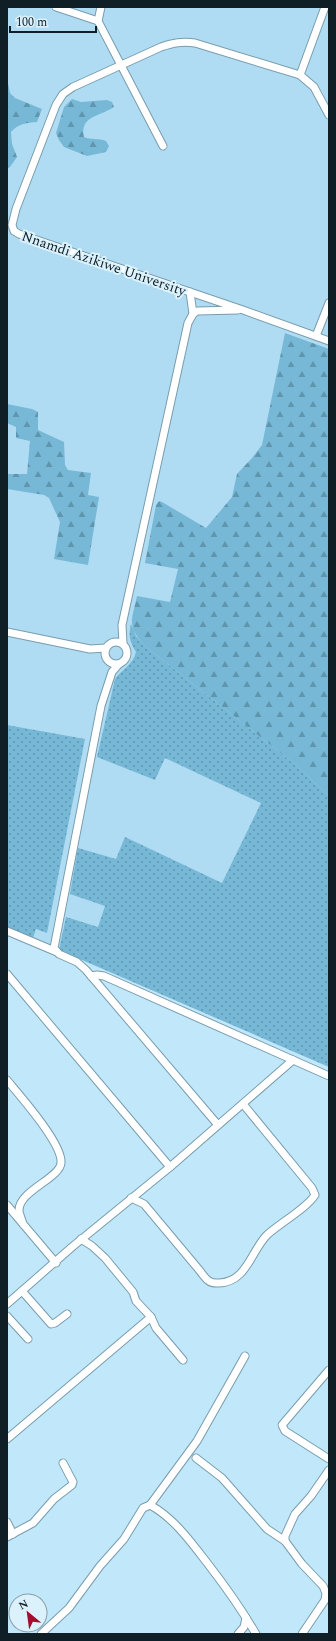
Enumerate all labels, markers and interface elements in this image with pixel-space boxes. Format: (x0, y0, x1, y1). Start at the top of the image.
scale bar (10, 8, 96, 34)
text: 100 m (16, 13, 47, 32)
street label: Nnamdi Azikiwe University (19, 225, 190, 302)
north arrow (8, 1593, 48, 1633)
text: N (15, 1595, 31, 1614)

